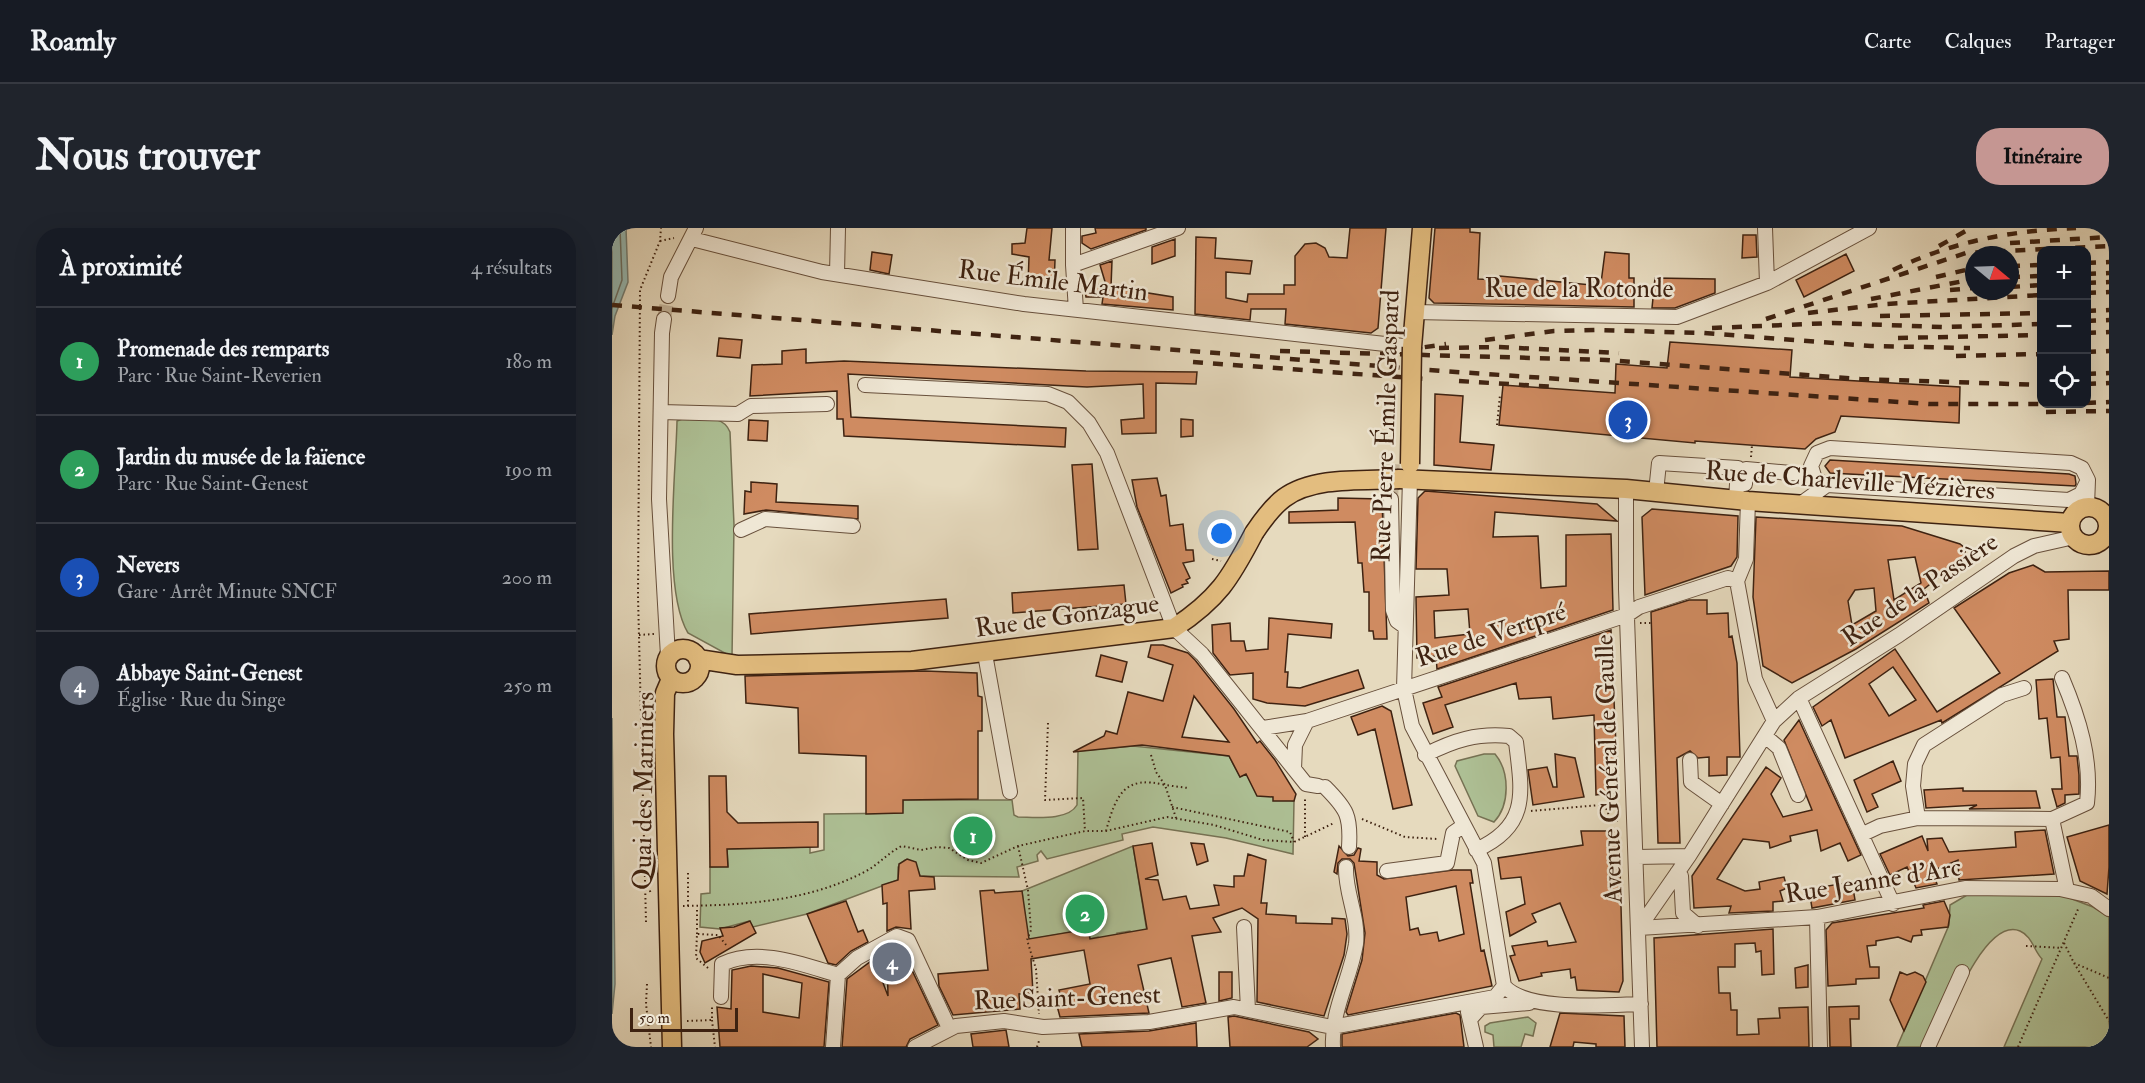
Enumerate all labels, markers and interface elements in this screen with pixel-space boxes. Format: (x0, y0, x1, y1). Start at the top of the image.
text: Roamly (30, 24, 116, 59)
text: Carte (1864, 28, 1911, 55)
text: Calques (1944, 28, 2011, 55)
text: Partager (2044, 28, 2115, 55)
button: Itinéraire (1976, 128, 2109, 185)
text: Nous trouver (36, 130, 260, 182)
north arrow (1965, 246, 2019, 300)
map controls (2037, 246, 2091, 408)
button: + (2037, 246, 2091, 300)
text: À proximité (60, 251, 182, 283)
street label: Rue Émile Martin (956, 251, 1150, 309)
text: 4 résultats (471, 255, 552, 280)
street label: Rue de la Rotonde (1485, 273, 1674, 305)
street label: Rue Pierre Émile Gaspard (1363, 289, 1408, 563)
button: − (2037, 300, 2091, 354)
text: Promenade des remparts (117, 335, 329, 363)
text: 1 (76, 349, 83, 374)
text: 180 m (505, 349, 552, 374)
button: locate (2037, 354, 2091, 408)
text: Parc · Rue Saint-Reverien (117, 363, 322, 388)
pin: 3 (1608, 398, 1648, 442)
text: Jardin du musée de la faïence (117, 443, 365, 471)
street label: Rue de Charleville Mézières (1704, 455, 1996, 507)
text: 2 (74, 457, 85, 482)
text: 190 m (505, 457, 552, 482)
text: Parc · Rue Saint-Genest (117, 471, 308, 496)
your location (1207, 519, 1236, 548)
street label: Rue de la Passière (1836, 526, 2004, 654)
text: Nevers (117, 551, 180, 579)
text: 3 (76, 565, 83, 590)
text: 200 m (502, 565, 552, 590)
text: Gare · Arrêt Minute SNCF (117, 579, 337, 604)
street label: Rue de Gonzague (973, 587, 1161, 645)
street label: Rue de Vertpré (1412, 596, 1571, 675)
street label: Avenue Général de Gaulle (1588, 634, 1630, 905)
text: Abbaye Saint-Genest (117, 659, 302, 687)
text: 4 (74, 673, 85, 698)
text: 250 m (503, 673, 552, 698)
text: Église · Rue du Singe (117, 687, 286, 712)
street label: Quai des Mariniers (626, 691, 662, 891)
pin: 1 (954, 814, 992, 858)
street label: Rue Jeanne d'Arc (1783, 851, 1963, 911)
pin: 2 (1066, 892, 1104, 936)
pin: 4 (872, 940, 912, 984)
street label: Rue Saint-Genest (973, 979, 1161, 1017)
scale bar (630, 1005, 738, 1032)
text: 50 m (639, 1008, 670, 1028)

